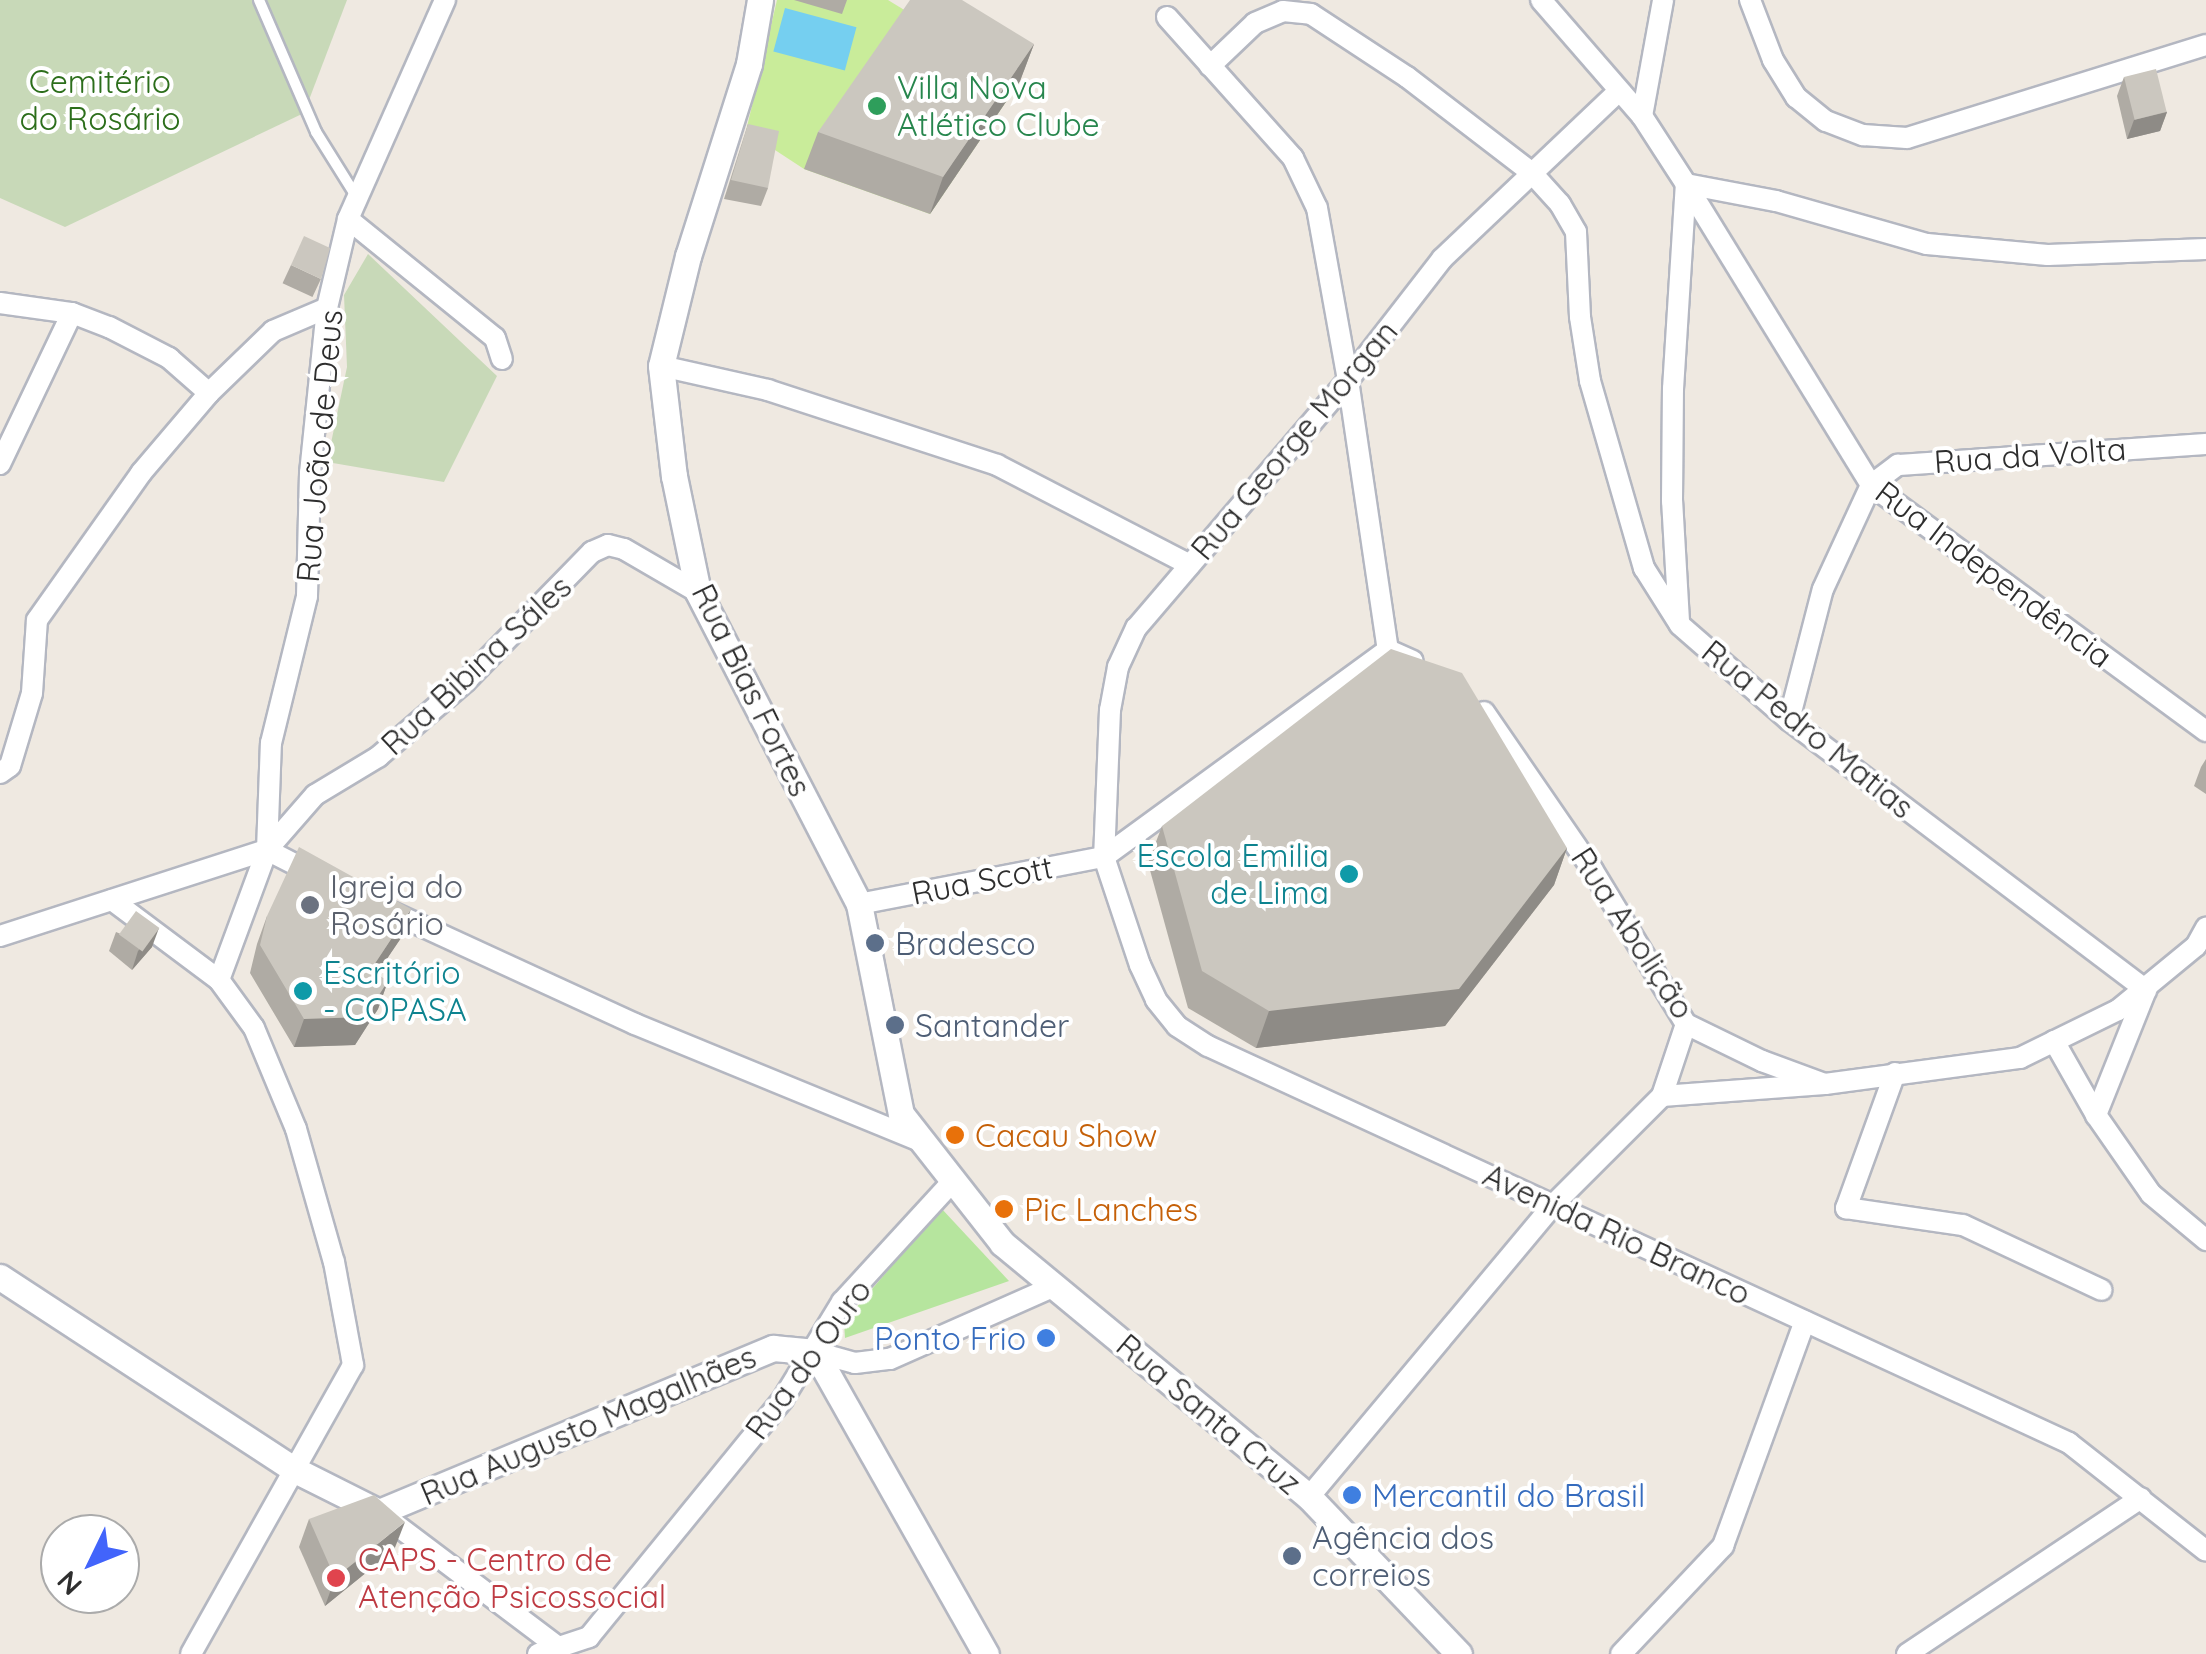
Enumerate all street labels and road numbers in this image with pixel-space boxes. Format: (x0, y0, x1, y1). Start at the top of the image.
street label: Rua João de Deus (288, 308, 350, 584)
street label: Rua George Morgan (1183, 313, 1405, 567)
street label: Rua da Volta (1933, 429, 2127, 481)
street label: Rua Independência (1868, 473, 2120, 675)
street label: Rua Bibina Sáles (373, 567, 579, 763)
street label: Rua Bias Fortes (684, 578, 820, 802)
street label: Rua Pedro Matias (1694, 632, 1922, 826)
street label: Rua Abolição (1563, 840, 1703, 1026)
street label: Rua Scott (908, 848, 1056, 912)
street label: Avenida Rio Branco (1477, 1155, 1757, 1313)
street label: Rua do Ouro (737, 1271, 879, 1447)
street label: Rua Santa Cruz (1109, 1326, 1309, 1502)
street label: Rua Augusto Magalhães (415, 1337, 761, 1513)

